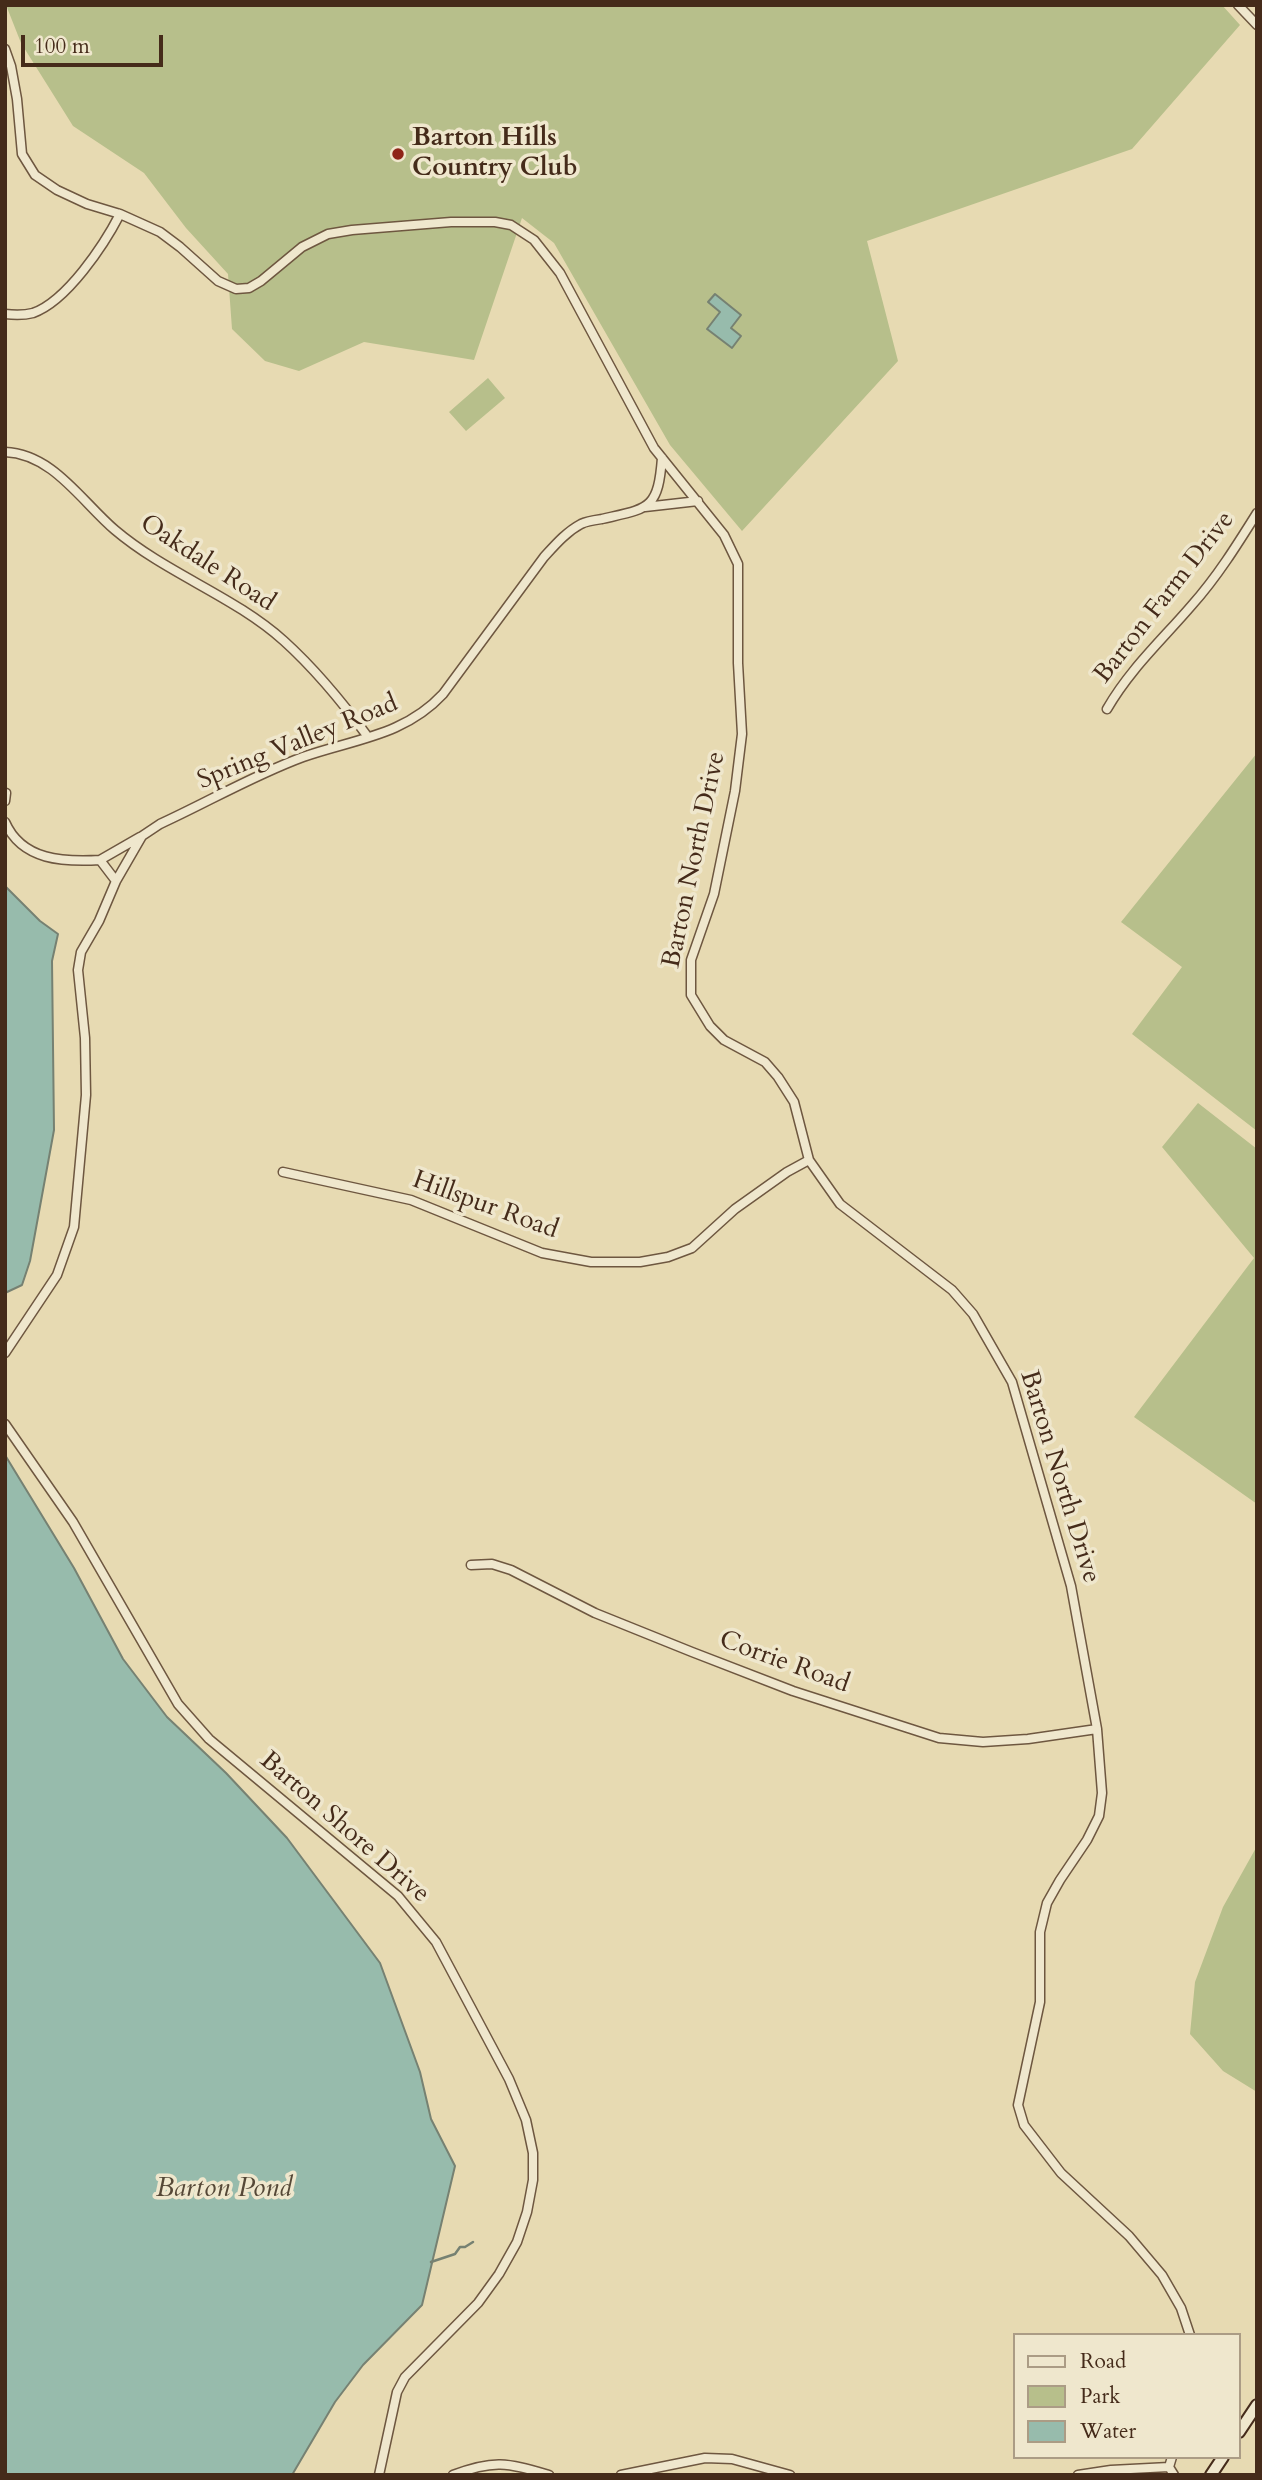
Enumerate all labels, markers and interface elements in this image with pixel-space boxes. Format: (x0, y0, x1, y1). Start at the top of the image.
scale bar (24, 21, 166, 65)
text: 100 m (34, 32, 90, 61)
place label: Barton Hills Country Club (412, 123, 578, 184)
marker: Barton Hills Country Club (390, 146, 406, 162)
street label: Barton Farm Drive (1088, 506, 1242, 690)
street label: Oakdale Road (133, 509, 281, 619)
street label: Spring Valley Road (193, 689, 403, 797)
street label: Barton North Drive (657, 749, 733, 971)
street label: Hillspur Road (408, 1165, 562, 1247)
street label: Barton North Drive (1012, 1367, 1106, 1587)
street label: Corrie Road (715, 1625, 853, 1701)
street label: Barton Shore Drive (253, 1746, 435, 1910)
water label: Barton Pond (156, 2173, 292, 2207)
legend (1014, 2333, 1241, 2459)
text: Road (1080, 2347, 1126, 2376)
text: Park (1080, 2382, 1120, 2411)
text: Water (1080, 2417, 1136, 2446)

